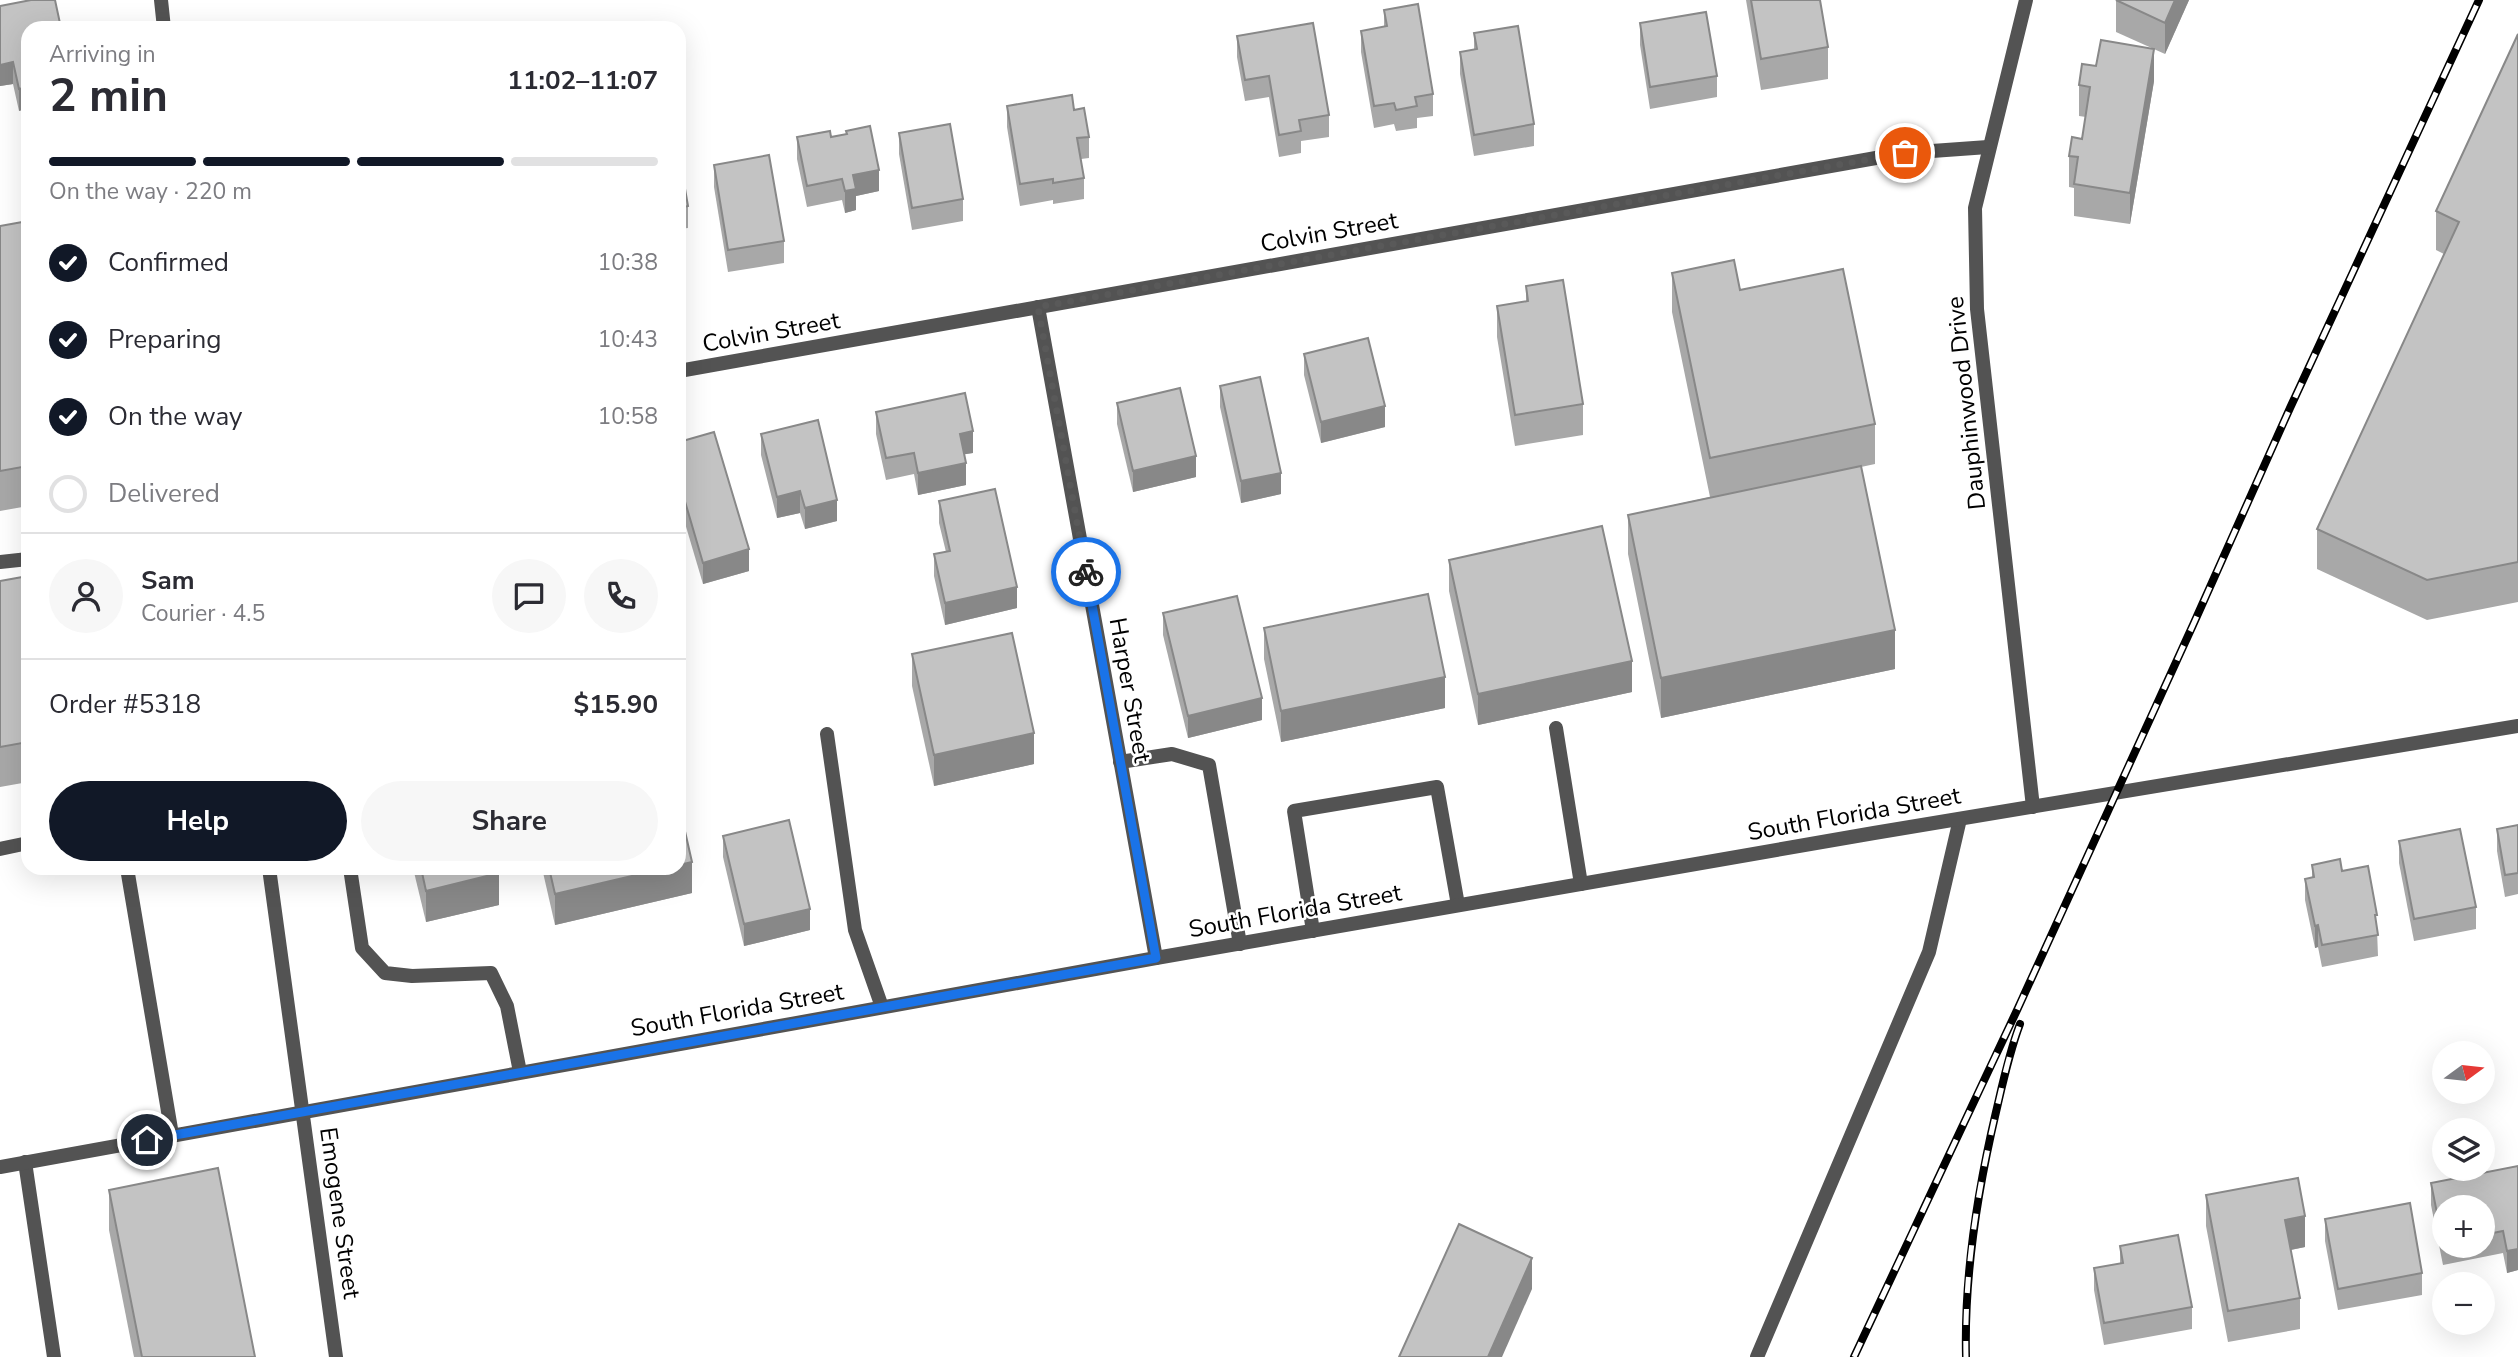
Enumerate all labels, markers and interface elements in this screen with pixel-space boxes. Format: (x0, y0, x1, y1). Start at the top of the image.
text: Arriving in (49, 39, 156, 70)
text: 11:02–11:07 (507, 63, 658, 98)
text: 2 min (49, 64, 168, 127)
pin (1875, 123, 1935, 183)
icon: bag (1886, 134, 1924, 172)
text: On the way · 220 m (49, 176, 252, 207)
street label: Colvin Street (1258, 204, 1401, 260)
icon: check (49, 244, 87, 282)
text: Confirmed (108, 245, 229, 280)
text: 10:38 (598, 247, 658, 278)
street label: Dauphinwood Drive (1939, 295, 1993, 511)
street label: Colvin Street (700, 304, 843, 360)
icon: check (49, 321, 87, 359)
text: Preparing (108, 322, 221, 357)
text: 10:43 (598, 324, 658, 355)
icon: check (49, 398, 87, 436)
text: On the way (108, 399, 242, 434)
text: 10:58 (598, 401, 658, 432)
text: Delivered (108, 476, 220, 511)
courier (1051, 537, 1121, 607)
icon: bike (1067, 553, 1105, 591)
button: person (49, 559, 123, 633)
button: chat (492, 559, 566, 633)
button: phone (584, 559, 658, 633)
text: Sam (141, 563, 194, 598)
text: Courier · 4.5 (141, 598, 265, 629)
street label: Harper Street (1102, 615, 1159, 766)
text: Order #5318 (49, 687, 201, 722)
text: $15.90 (574, 687, 658, 722)
street label: South Florida Street (1745, 779, 1964, 848)
button: Help (49, 781, 347, 861)
button: Share (361, 781, 658, 861)
street label: South Florida Street (1186, 876, 1405, 945)
street label: South Florida Street (628, 975, 847, 1044)
north arrow (2432, 1041, 2496, 1104)
map controls (2432, 1041, 2495, 1335)
pin (117, 1110, 177, 1170)
button: layers (2432, 1118, 2495, 1181)
icon: home (128, 1121, 166, 1159)
street label: Emogene Street (312, 1125, 368, 1301)
button: + (2432, 1195, 2495, 1258)
button: − (2432, 1272, 2495, 1335)

